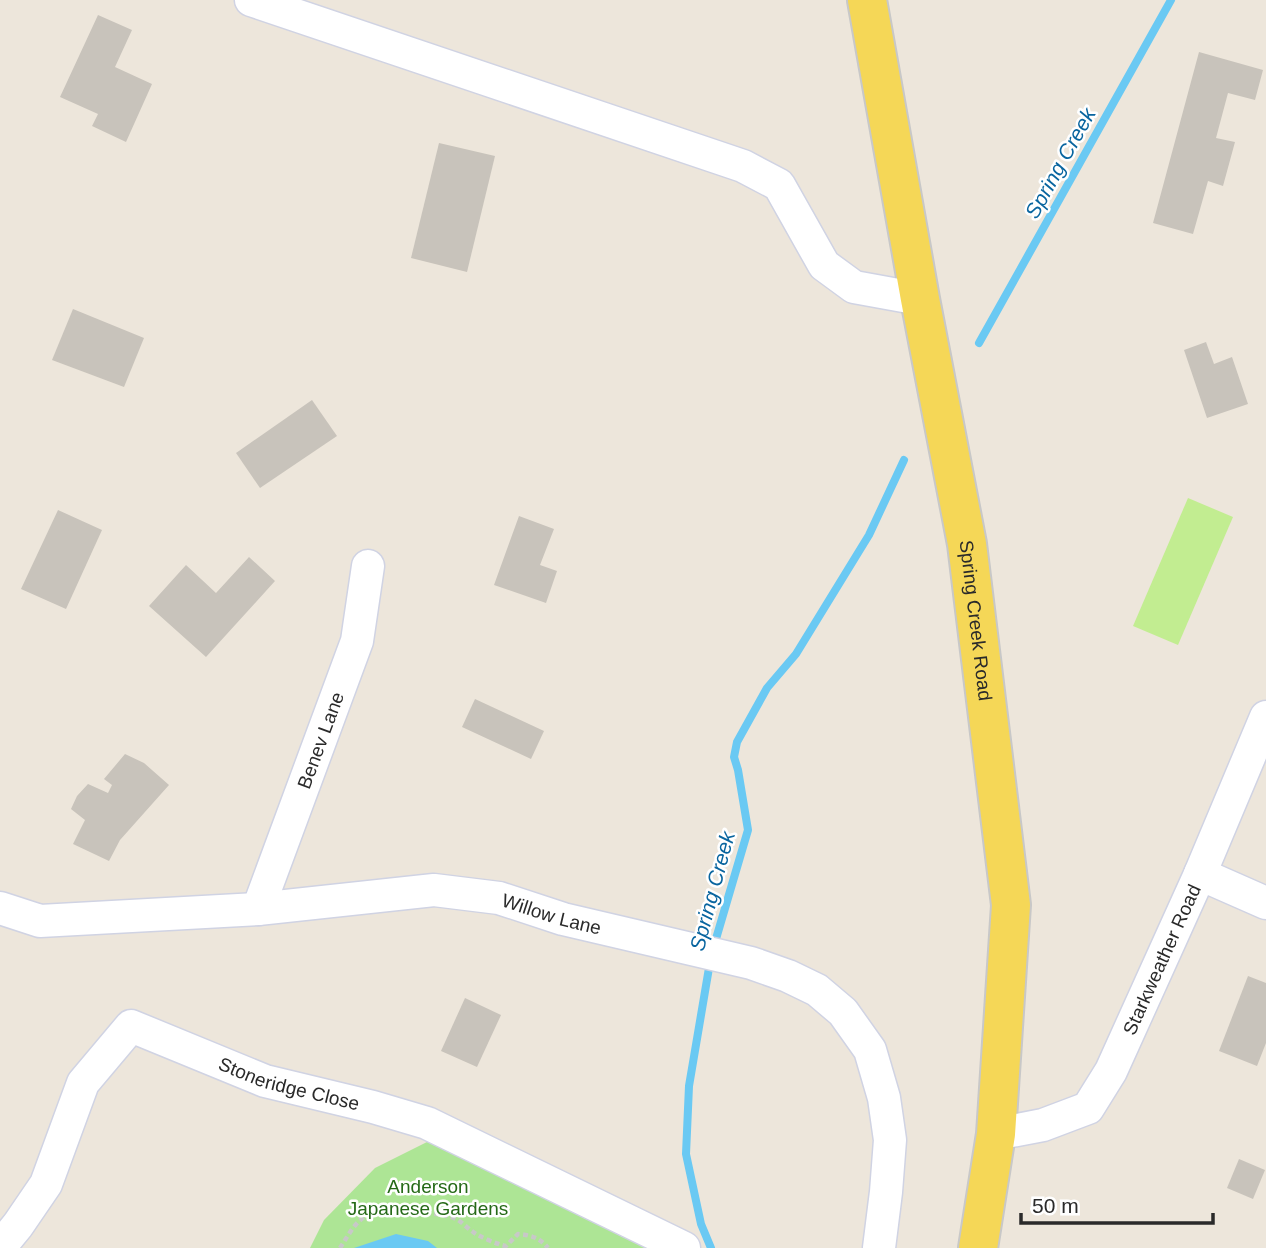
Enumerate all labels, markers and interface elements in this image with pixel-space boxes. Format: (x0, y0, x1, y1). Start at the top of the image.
water label: Spring Creek (1020, 103, 1100, 222)
street label: Spring Creek Road (956, 539, 997, 702)
street label: Benev Lane (293, 689, 348, 791)
water label: Spring Creek (685, 827, 739, 953)
street label: Starkweather Road (1118, 881, 1205, 1038)
street label: Willow Lane (499, 889, 603, 938)
street label: Stoneridge Close (216, 1053, 362, 1114)
park label: Anderson Japanese Gardens (348, 1176, 508, 1219)
scale bar (1021, 1182, 1214, 1226)
text: 50 m (1032, 1194, 1079, 1217)

